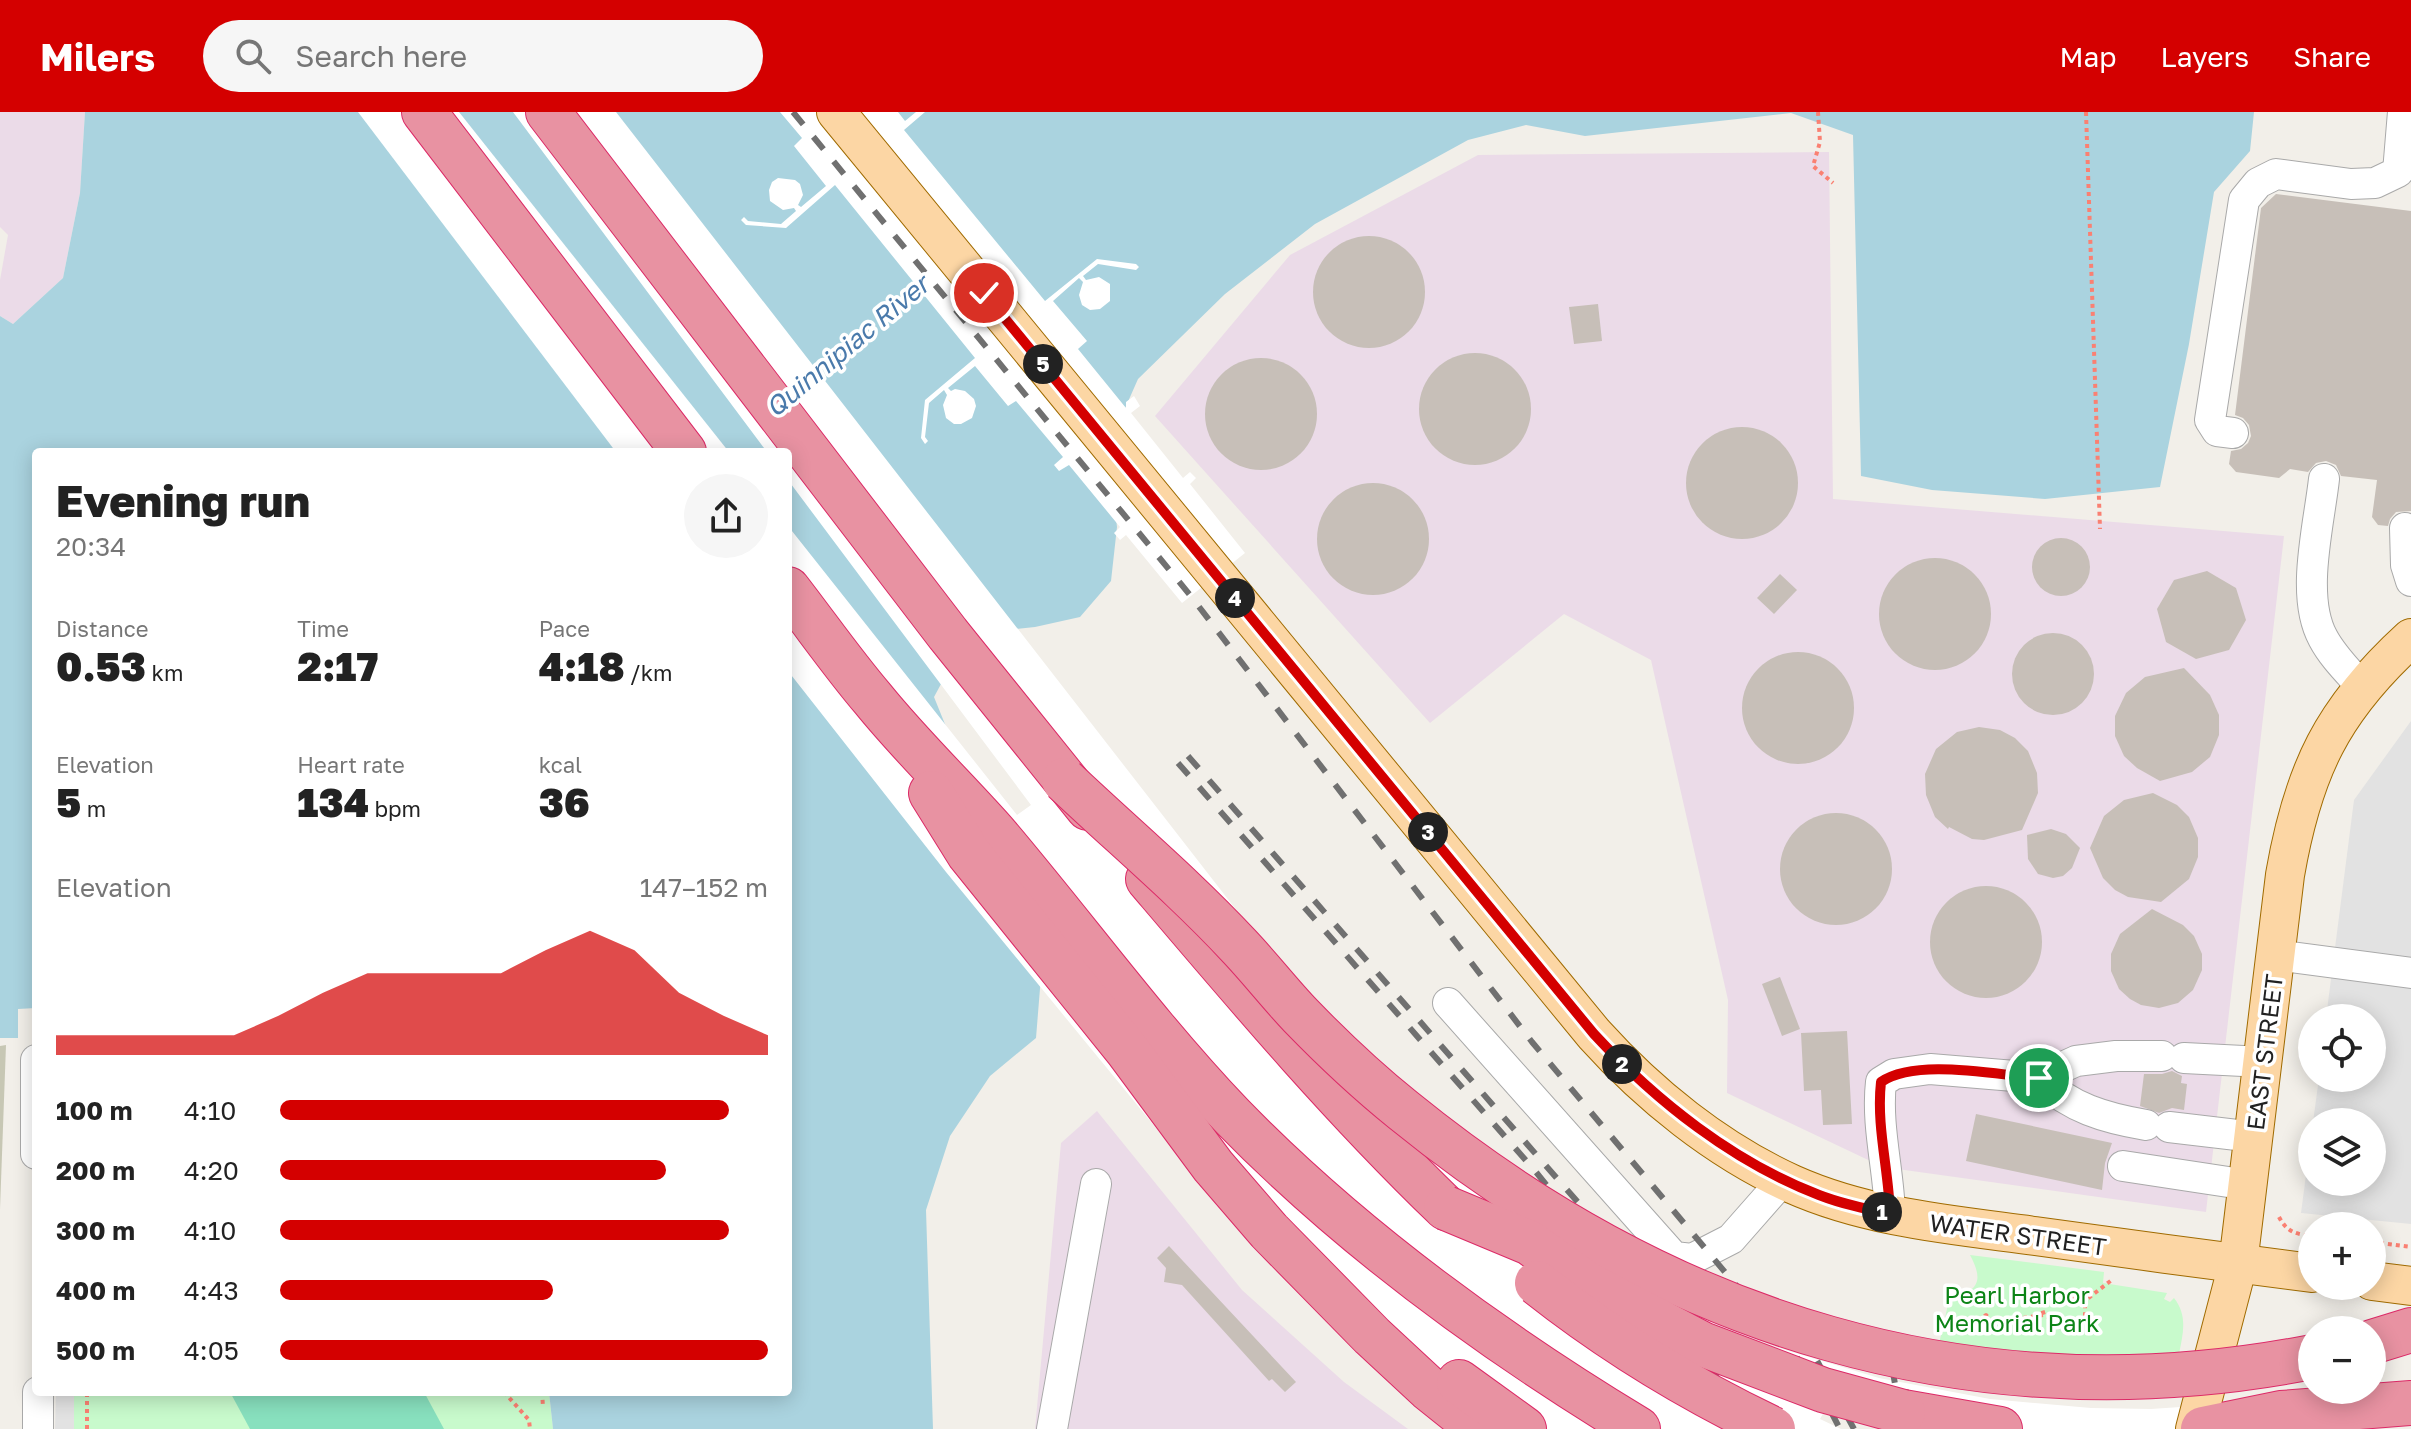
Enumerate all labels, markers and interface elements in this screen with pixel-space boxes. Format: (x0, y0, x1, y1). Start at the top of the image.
search box (203, 20, 763, 92)
text: Milers (40, 34, 155, 79)
icon: search (231, 34, 275, 78)
text: Search here (295, 38, 467, 74)
text: Map (2059, 40, 2117, 73)
text: Layers (2161, 40, 2249, 73)
text: Share (2293, 40, 2371, 73)
pin (950, 259, 1018, 327)
water label: Quinnipiac River (759, 266, 938, 423)
icon: check (962, 271, 1006, 315)
pin: 5 (1023, 344, 1063, 384)
text: 5 (1036, 350, 1050, 377)
text: Evening run (56, 474, 310, 527)
button: share (684, 474, 768, 558)
text: 20:34 (56, 531, 126, 562)
pin: 4 (1215, 578, 1255, 618)
text: 4 (1228, 584, 1242, 611)
text: Distance (56, 615, 148, 642)
text: Time (297, 615, 349, 642)
text: Pace (539, 615, 590, 642)
text: 0.53 (56, 642, 146, 690)
text: 2:17 (297, 642, 378, 690)
text: 4:18 (539, 642, 625, 690)
text: km (146, 659, 183, 686)
text: /km (625, 659, 673, 686)
text: Elevation (56, 751, 154, 778)
text: Heart rate (297, 751, 405, 778)
text: kcal (539, 751, 582, 778)
text: 5 (56, 778, 81, 826)
text: 134 (297, 778, 369, 826)
text: 36 (539, 778, 590, 826)
text: m (81, 795, 106, 822)
text: bpm (369, 795, 421, 822)
pin: 3 (1408, 812, 1448, 852)
text: 3 (1421, 818, 1435, 845)
text: Elevation (56, 872, 172, 903)
text: 147–152 m (640, 872, 768, 903)
street label: EAST STREET (2240, 972, 2288, 1132)
map controls (2298, 1004, 2386, 1404)
button: locate (2298, 1004, 2386, 1092)
pin: 2 (1602, 1044, 1642, 1084)
pin (2005, 1044, 2073, 1112)
text: 2 (1615, 1050, 1629, 1077)
icon: arrive (2017, 1056, 2061, 1100)
text: 100 m (56, 1095, 132, 1126)
text: 4:10 (184, 1095, 236, 1126)
button: layers (2298, 1108, 2386, 1196)
text: 200 m (56, 1155, 135, 1186)
text: 4:20 (184, 1155, 239, 1186)
pin: 1 (1862, 1192, 1902, 1232)
text: 1 (1876, 1198, 1888, 1225)
street label: WATER STREET (1928, 1207, 2108, 1261)
button: + (2298, 1212, 2386, 1300)
text: 300 m (56, 1215, 135, 1246)
text: 4:10 (184, 1215, 236, 1246)
text: 400 m (56, 1275, 135, 1306)
text: 4:43 (184, 1275, 239, 1306)
park label: Pearl Harbor Memorial Park (1934, 1280, 2100, 1337)
button: − (2298, 1316, 2386, 1404)
text: 500 m (56, 1335, 135, 1366)
text: 4:05 (184, 1335, 239, 1366)

